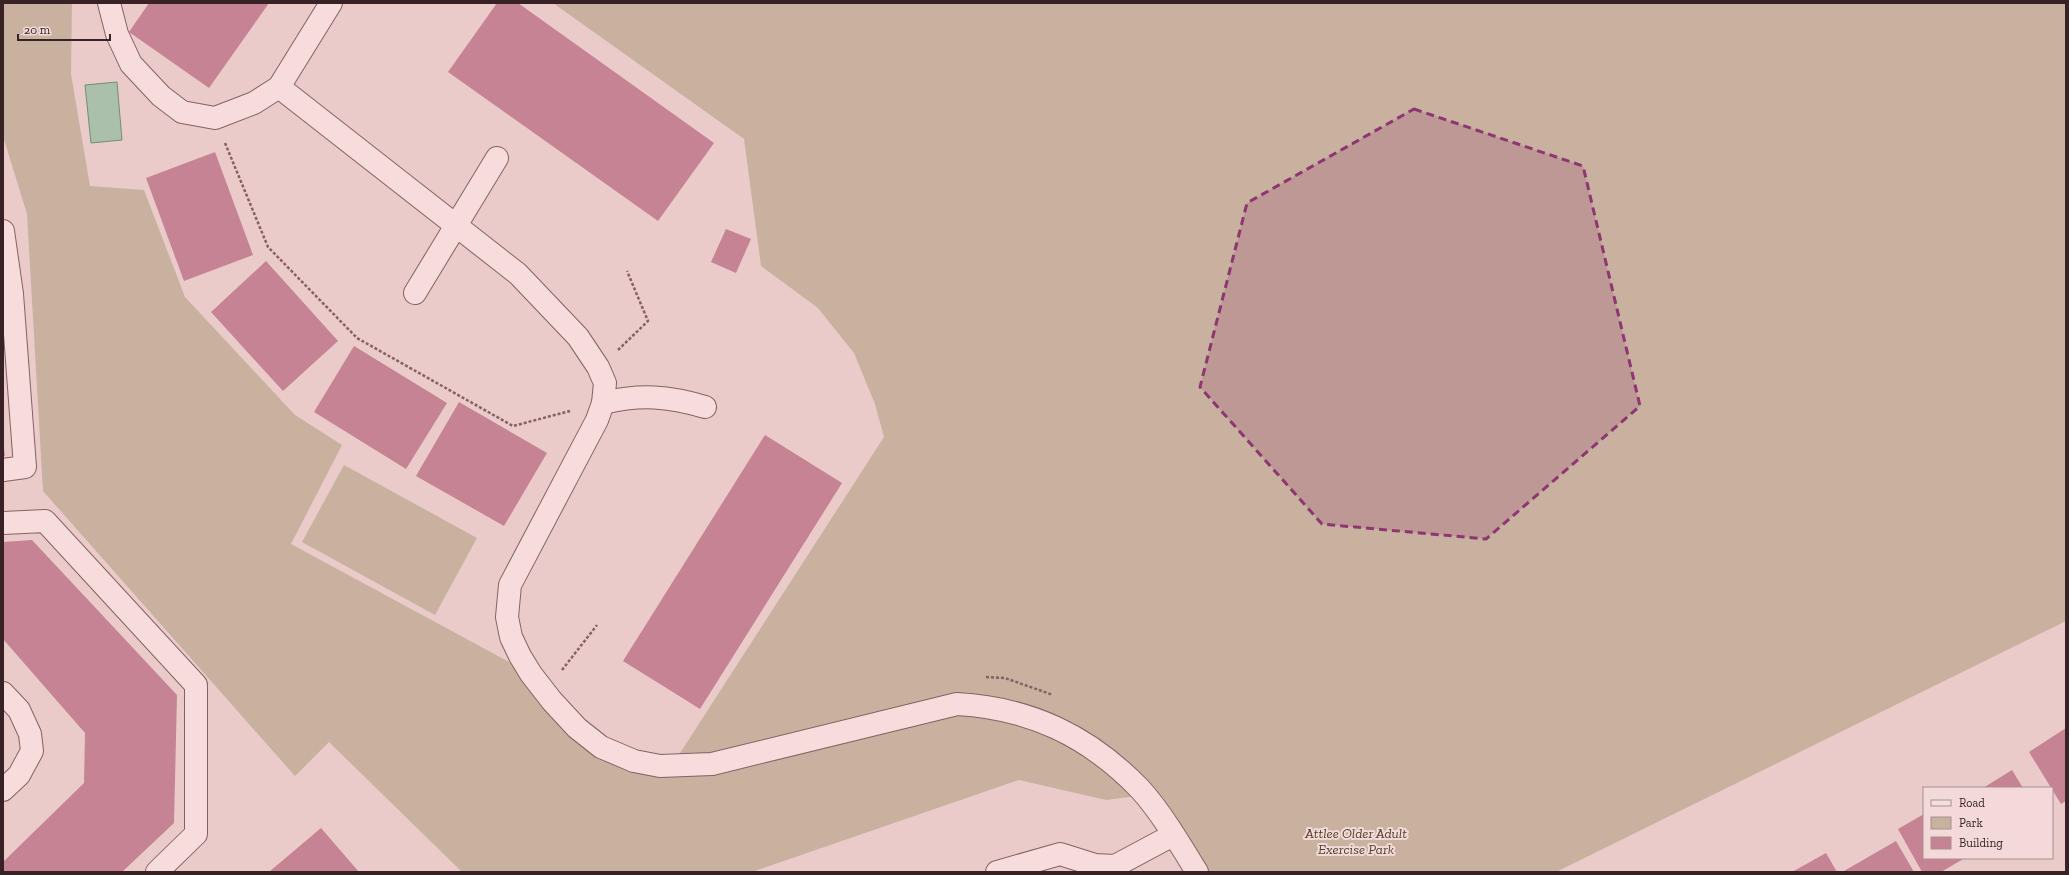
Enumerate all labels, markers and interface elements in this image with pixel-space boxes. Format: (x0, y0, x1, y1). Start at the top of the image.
scale bar (18, 16, 110, 42)
text: 20 m (24, 23, 51, 37)
legend (1923, 787, 2053, 859)
text: Road (1959, 796, 1985, 810)
text: Park (1959, 816, 1984, 830)
park label: Attlee Older Adult Exercise Park (1304, 825, 1407, 858)
text: Building (1959, 836, 2003, 850)

